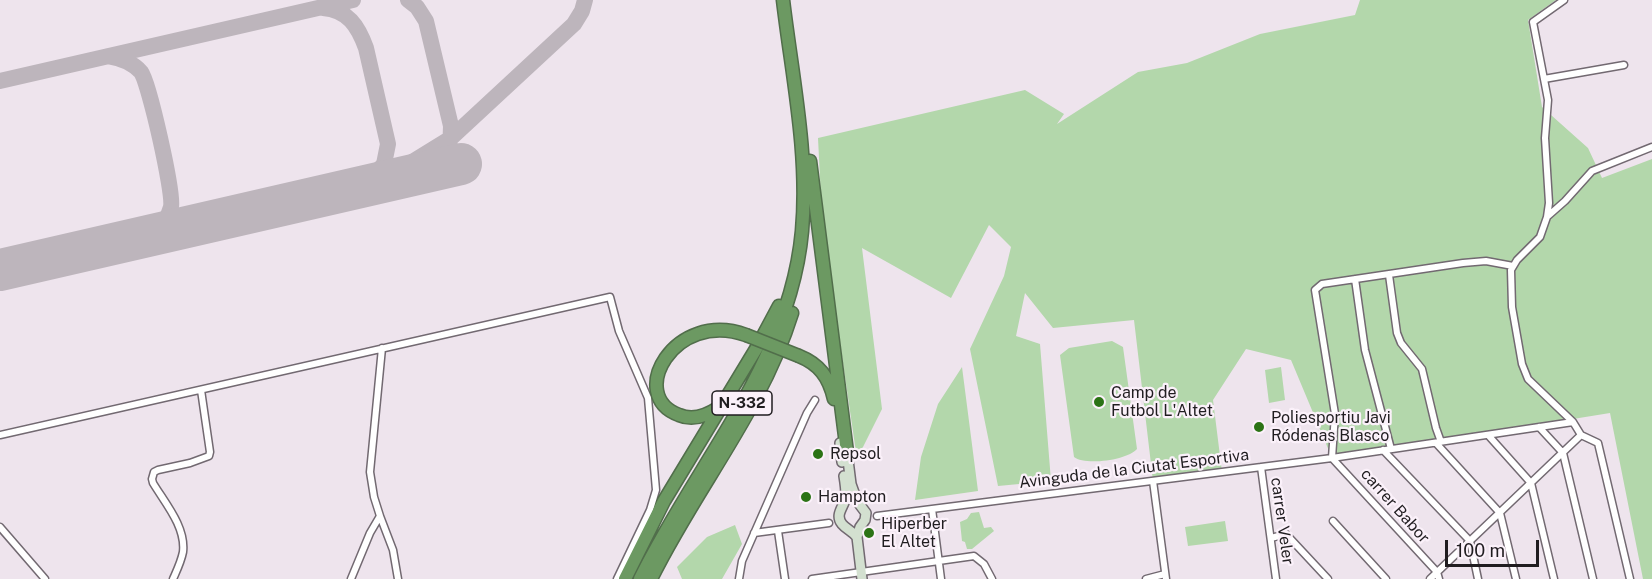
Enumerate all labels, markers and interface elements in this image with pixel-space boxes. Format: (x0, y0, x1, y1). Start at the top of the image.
place label: Camp de Futbol L'Altet (1111, 383, 1213, 421)
road number: N-332 (712, 391, 772, 415)
marker: Camp de Futbol L'Altet (1092, 395, 1106, 409)
place label: Poliesportiu Javi Ródenas Blasco (1271, 408, 1391, 446)
marker: Poliesportiu Javi Ródenas Blasco (1252, 420, 1266, 434)
place label: Repsol (830, 444, 881, 464)
street label: Avinguda de la Ciutat Esportiva (1018, 445, 1250, 493)
marker: Repsol (811, 447, 825, 461)
street label: carrer Babor (1357, 465, 1433, 547)
street label: carrer Veler (1266, 476, 1298, 566)
place label: Hampton (818, 487, 886, 507)
marker: Hampton (799, 490, 813, 504)
place label: Hiperber El Altet (881, 514, 947, 552)
marker: Hiperber El Altet (862, 526, 876, 540)
scale bar (1448, 528, 1542, 566)
text: 100 m (1456, 540, 1505, 561)

